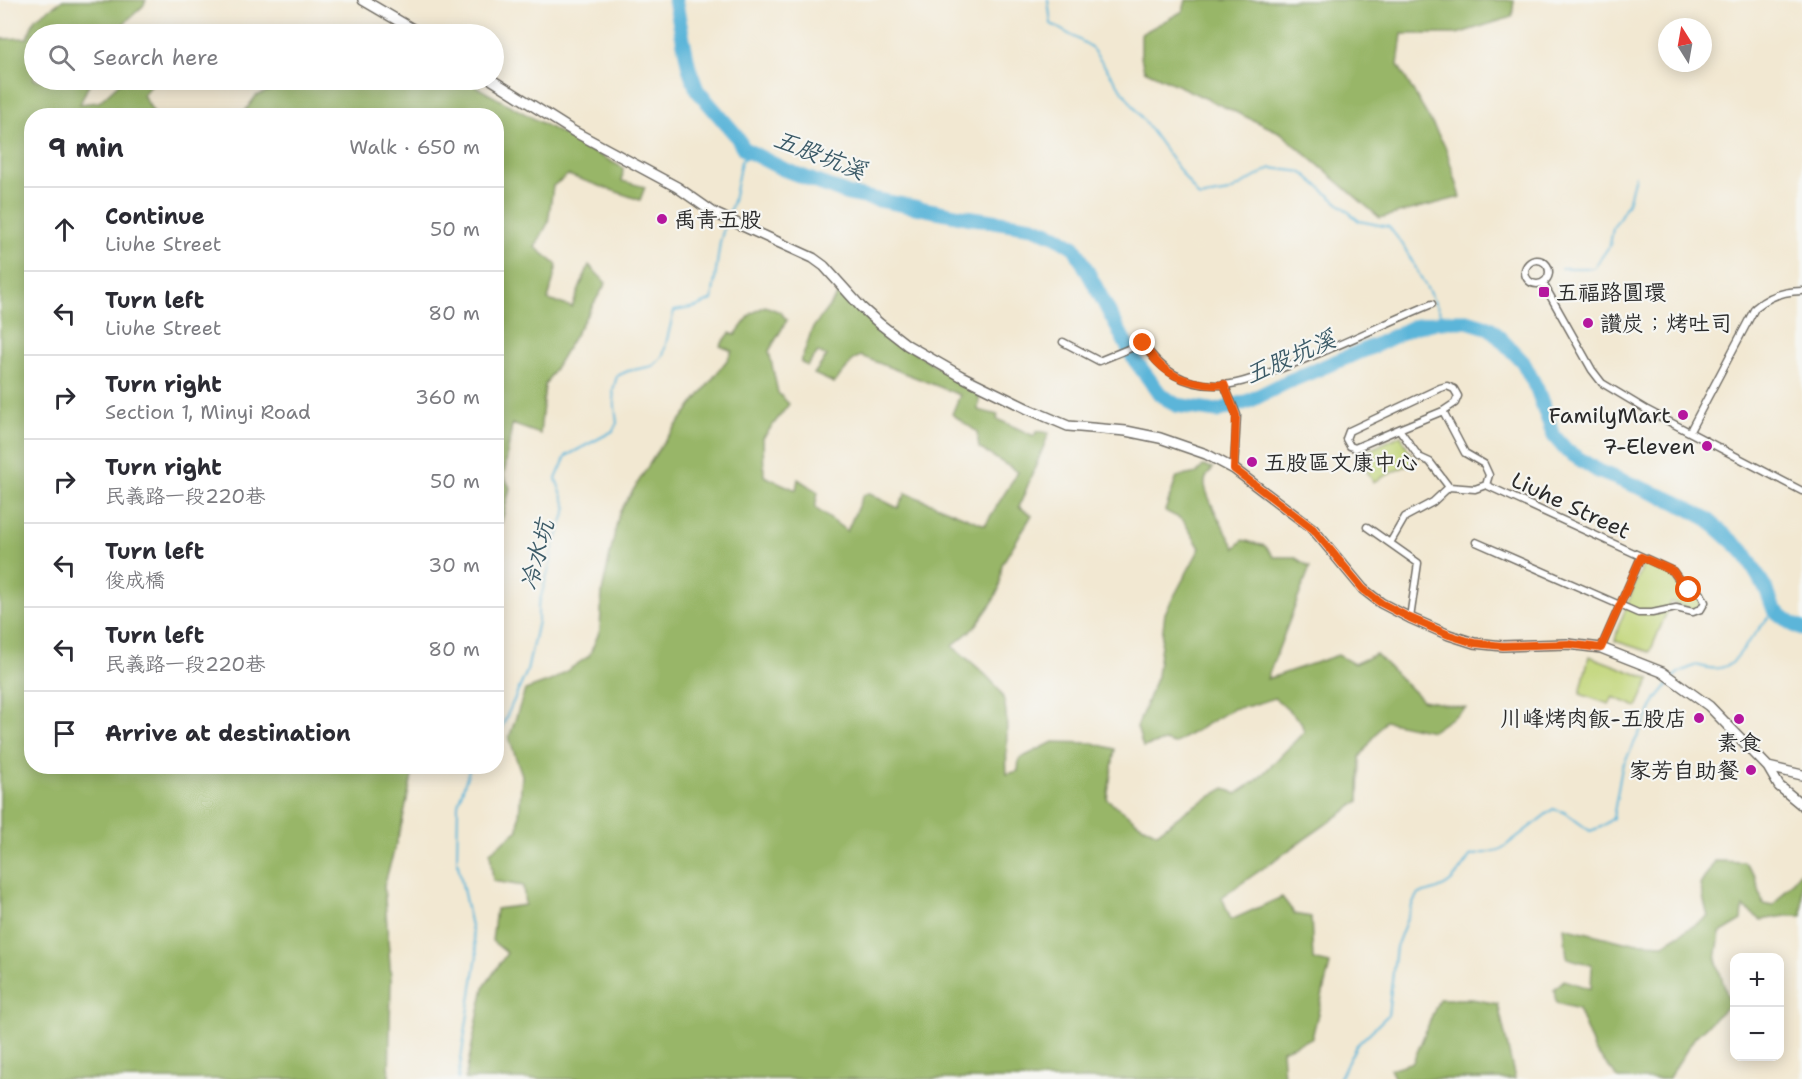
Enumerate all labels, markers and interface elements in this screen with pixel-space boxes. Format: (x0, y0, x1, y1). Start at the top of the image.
north arrow (1658, 18, 1712, 72)
search box (24, 24, 504, 90)
icon: search (45, 41, 78, 74)
text: Search here (93, 43, 219, 72)
water label: 五股坑溪 (769, 123, 872, 188)
text: 9 min (48, 130, 124, 165)
text: Walk · 650 m (349, 134, 480, 160)
text: Continue (105, 202, 205, 231)
place label: 禹青五股 (674, 205, 762, 234)
marker: 禹青五股 (655, 212, 669, 226)
icon: ahead (48, 213, 81, 246)
text: 50 m (430, 216, 480, 242)
text: Liuhe Street (105, 231, 222, 257)
place label: 五福路圓環 (1556, 278, 1666, 307)
marker: 五福路圓環 (1537, 285, 1551, 299)
text: Turn left (105, 286, 204, 315)
icon: left (48, 297, 81, 330)
text: 80 m (428, 300, 480, 326)
place label: 讚炭；烤吐司 (1600, 309, 1732, 338)
text: Liuhe Street (105, 315, 222, 341)
marker: 讚炭；烤吐司 (1581, 316, 1595, 330)
water label: 五股坑溪 (1240, 322, 1342, 391)
route end (1129, 329, 1155, 355)
text: Turn right (105, 370, 222, 399)
icon: right (48, 381, 81, 414)
text: 360 m (415, 384, 480, 410)
text: Section 1, Minyi Road (105, 399, 311, 425)
place label: FamilyMart (1549, 401, 1671, 430)
marker: FamilyMart (1676, 408, 1690, 422)
place label: 7-Eleven (1602, 432, 1695, 461)
marker: 7-Eleven (1700, 439, 1714, 453)
place label: 五股區文康中心 (1264, 448, 1418, 477)
text: Turn right (105, 453, 222, 482)
marker: 五股區文康中心 (1245, 455, 1259, 469)
icon: right (48, 465, 81, 498)
street label: Liuhe Street (1507, 465, 1635, 546)
text: 50 m (430, 468, 480, 494)
text: 民義路一段220巷 (105, 483, 265, 509)
water label: 冷水坑 (512, 513, 563, 594)
text: Turn left (105, 537, 204, 566)
icon: left (48, 549, 81, 582)
text: 30 m (428, 552, 480, 578)
text: 俊成橋 (105, 567, 165, 593)
route start (1675, 576, 1701, 602)
text: Turn left (105, 621, 204, 650)
icon: left (48, 633, 81, 666)
text: 80 m (428, 636, 480, 662)
text: 民義路一段220巷 (105, 651, 265, 677)
place label: 川峰烤肉飯-五股店 (1500, 704, 1687, 733)
marker: 川峰烤肉飯-五股店 (1692, 711, 1706, 725)
marker: 素食 (1732, 712, 1746, 726)
icon: arrive (48, 717, 81, 750)
text: Arrive at destination (105, 719, 351, 748)
place label: 素食 (1717, 728, 1761, 757)
place label: 家芳自助餐 (1629, 756, 1739, 785)
marker: 家芳自助餐 (1744, 763, 1758, 777)
map controls (1730, 953, 1784, 1061)
button: + (1730, 953, 1784, 1007)
button: − (1730, 1007, 1784, 1061)

